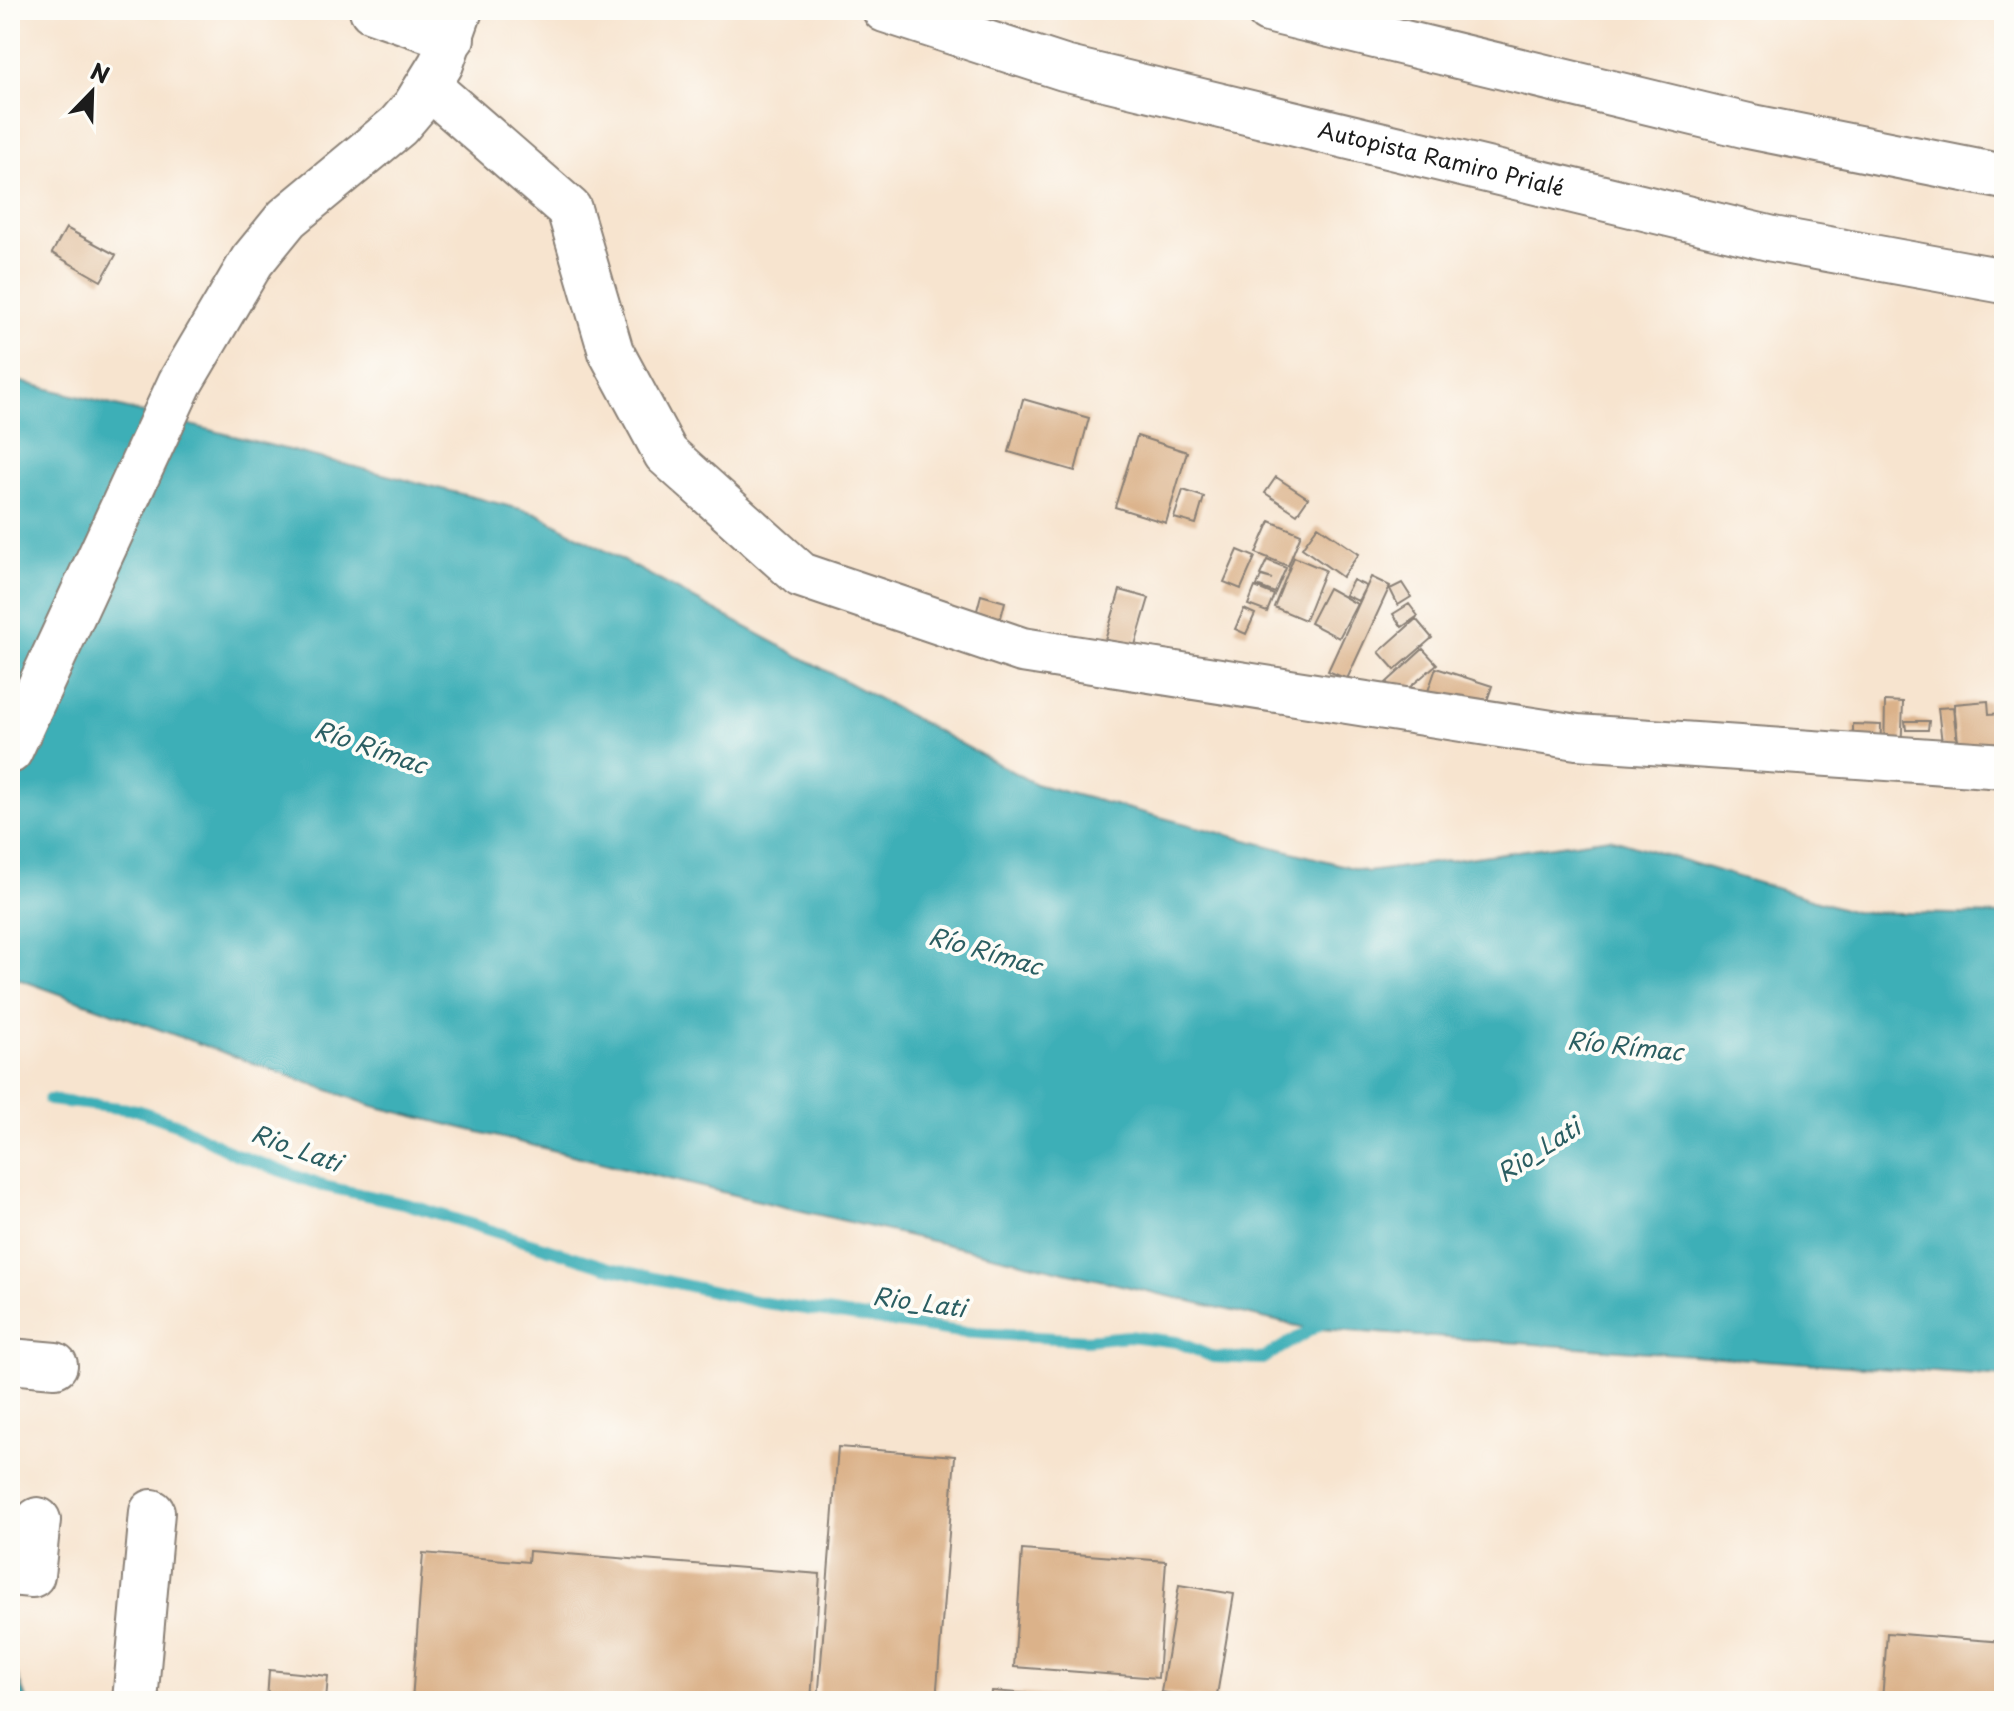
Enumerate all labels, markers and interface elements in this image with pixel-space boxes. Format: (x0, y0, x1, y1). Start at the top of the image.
north arrow (52, 52, 132, 132)
text: N (86, 54, 115, 91)
street label: Autopista Ramiro Prialé (1315, 112, 1568, 203)
water label: Río Rímac (310, 710, 434, 783)
water label: Río Rímac (925, 917, 1049, 984)
water label: Río Rímac (1566, 1021, 1687, 1069)
water label: Rio_Lati (1489, 1107, 1590, 1190)
water label: Rio_Lati (247, 1114, 351, 1181)
water label: Rio_Lati (871, 1277, 972, 1326)

